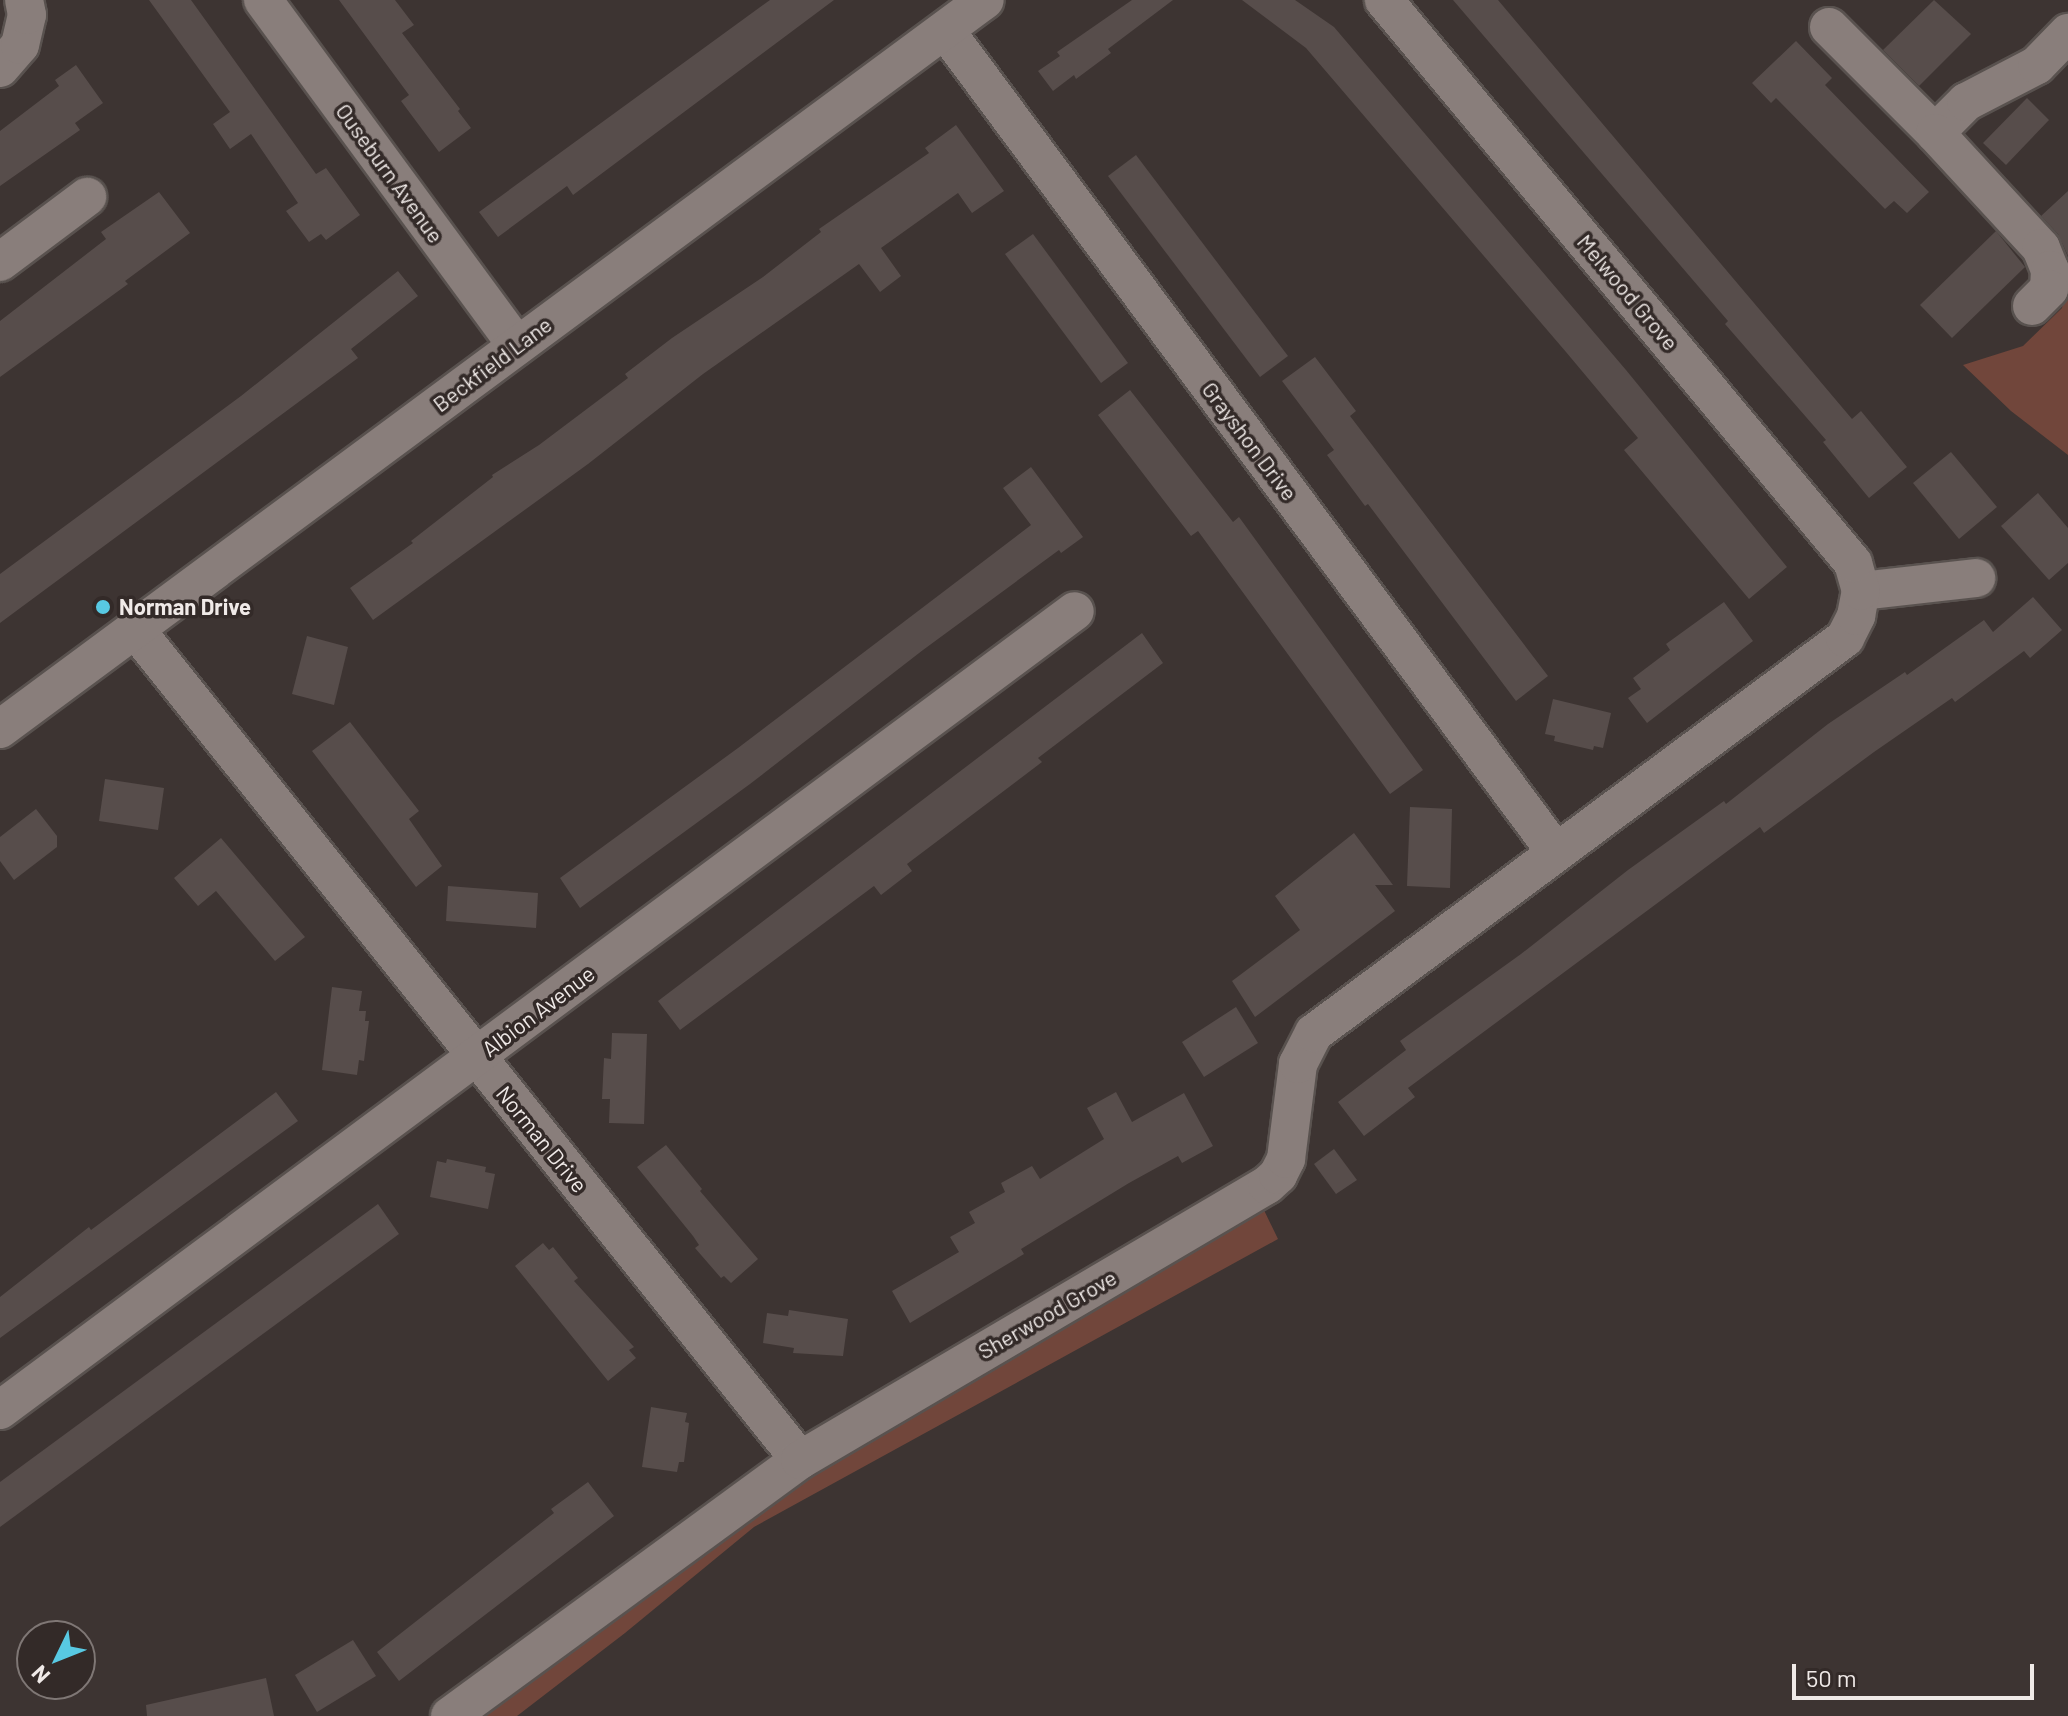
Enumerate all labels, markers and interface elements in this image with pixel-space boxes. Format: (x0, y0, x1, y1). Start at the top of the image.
street label: Ouseburn Avenue (331, 98, 449, 248)
street label: Melwood Grove (1572, 229, 1684, 355)
street label: Beckfield Lane (427, 311, 557, 417)
street label: Grayshon Drive (1197, 377, 1303, 505)
place label: Norman Drive (119, 594, 251, 620)
marker: Norman Drive (94, 598, 112, 616)
street label: Albion Avenue (476, 960, 600, 1062)
street label: Norman Drive (491, 1080, 593, 1198)
street label: Sherwood Grove (973, 1264, 1121, 1364)
north arrow (16, 1620, 96, 1700)
scale bar (1796, 1648, 2038, 1698)
text: N (25, 1661, 54, 1689)
text: 50 m (1806, 1663, 1857, 1692)

